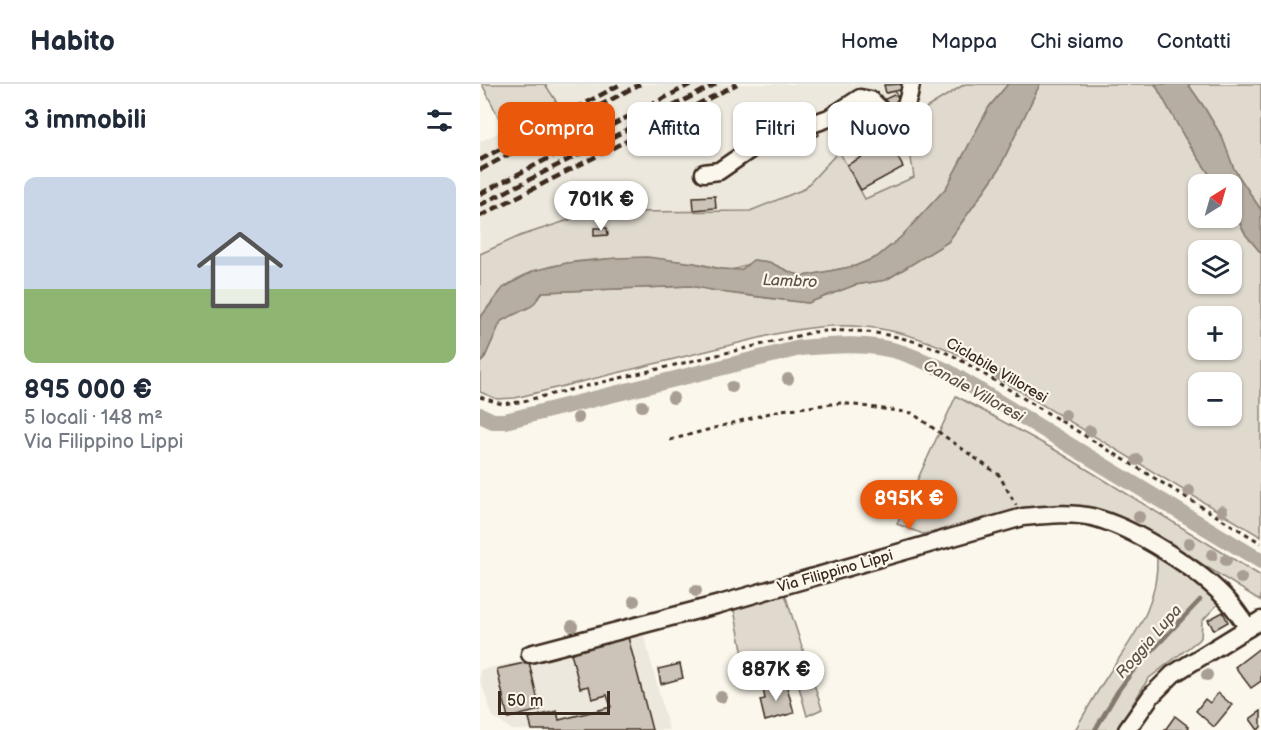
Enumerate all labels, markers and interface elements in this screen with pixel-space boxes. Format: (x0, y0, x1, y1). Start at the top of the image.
text: Habito (30, 25, 115, 58)
text: Home (841, 29, 898, 54)
text: Mappa (931, 29, 997, 54)
text: Chi siamo (1030, 29, 1124, 54)
text: Contatti (1157, 29, 1231, 54)
chip: Compra (498, 102, 615, 156)
chip: Affitta (627, 102, 721, 156)
chip: Filtri (733, 102, 816, 156)
chip: Nuovo (828, 102, 932, 156)
icon: filters (423, 104, 456, 137)
text: 3 immobili (24, 105, 146, 136)
north arrow (1188, 174, 1242, 228)
map controls (1188, 174, 1242, 426)
pin: 701K € (552, 181, 650, 232)
text: 701K € (568, 188, 634, 212)
icon: home (186, 216, 294, 324)
button: layers (1188, 240, 1242, 294)
water label: Lambro (762, 271, 818, 292)
button: + (1188, 306, 1242, 360)
street label: Ciclabile Villoresi (942, 334, 1051, 407)
water label: Canale Villoresi (920, 356, 1028, 427)
button: − (1188, 372, 1242, 426)
text: 895 000 € (24, 375, 152, 406)
text: 5 locali · 148 m² (24, 406, 163, 430)
text: Via Filippino Lippi (24, 430, 183, 454)
pin: 895K € (860, 480, 958, 531)
text: 895K € (874, 487, 944, 511)
street label: Via Filippino Lippi (775, 546, 895, 597)
water label: Roggia Lupa (1112, 601, 1186, 683)
pin: 887K € (727, 651, 825, 702)
text: 887K € (741, 658, 811, 682)
scale bar (498, 688, 610, 716)
text: 50 m (507, 692, 543, 711)

